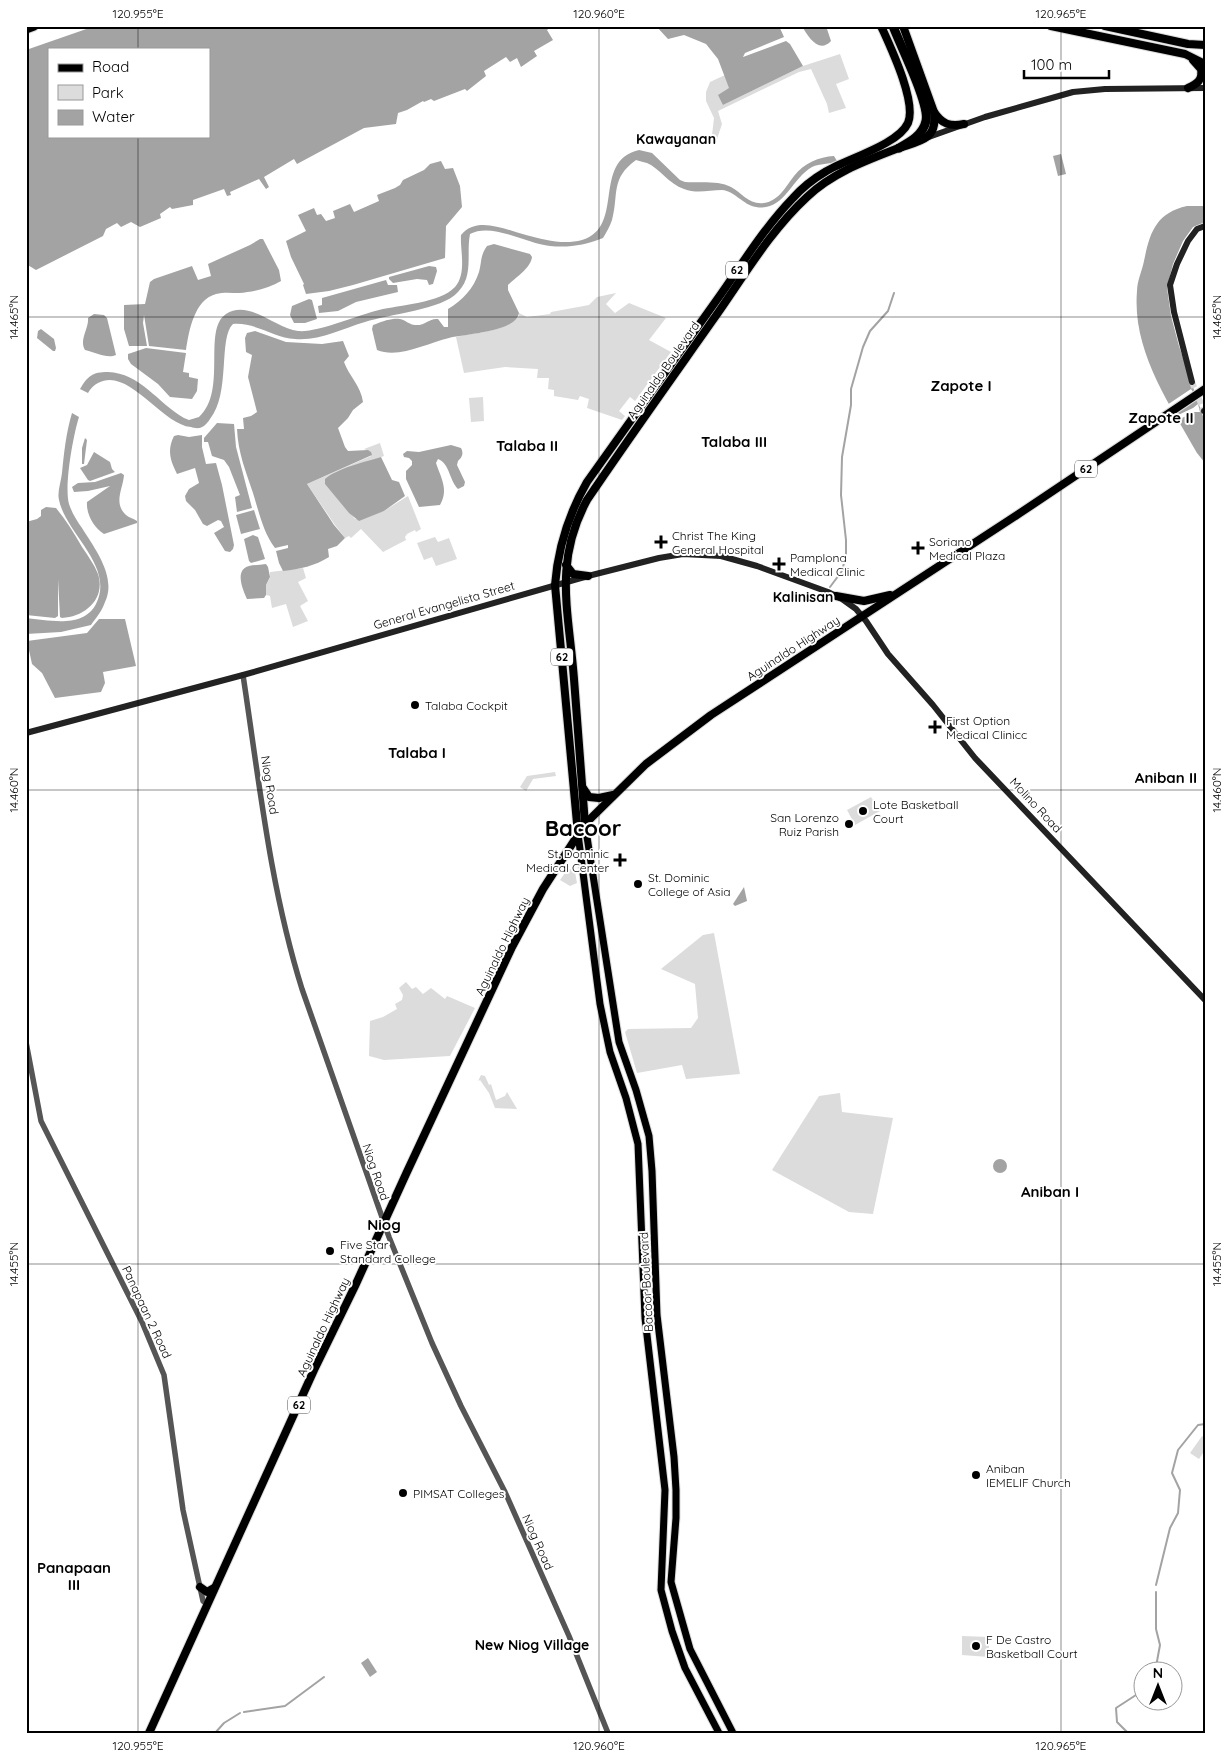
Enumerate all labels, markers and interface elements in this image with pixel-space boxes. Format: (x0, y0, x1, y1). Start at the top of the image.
text: 120.955°E (113, 6, 164, 21)
text: 120.960°E (573, 6, 625, 21)
text: 120.965°E (1036, 6, 1087, 21)
legend (48, 48, 210, 138)
scale bar (1024, 48, 1108, 80)
text: 100 m (1031, 55, 1072, 74)
text: Road (92, 57, 129, 76)
text: Park (92, 83, 124, 102)
text: Water (92, 107, 135, 126)
district label: Kawayanan (636, 130, 716, 148)
road number: 62 (726, 262, 748, 278)
text: 14.465°N (6, 295, 21, 339)
text: 14.465°N (1209, 295, 1224, 339)
street label: Aguinaldo Boulevard (624, 318, 702, 422)
district label: Zapote I (930, 376, 992, 395)
district label: Zapote II (1128, 408, 1194, 427)
district label: Talaba III (701, 432, 767, 451)
district label: Talaba II (496, 436, 558, 455)
road number: 62 (1075, 460, 1097, 478)
place label: Christ The King General Hospital (672, 528, 764, 557)
place label: Soriano Medical Plaza (929, 534, 1005, 563)
marker: Christ The King General Hospital (654, 535, 668, 549)
marker: Soriano Medical Plaza (911, 541, 925, 555)
place label: Pamplona Medical Clinic (790, 550, 865, 579)
marker: Pamplona Medical Clinic (772, 557, 786, 571)
street label: General Evangelista Street (372, 578, 516, 632)
district label: Kalinisan (773, 588, 833, 606)
street label: Aguinaldo Highway (744, 612, 842, 684)
road number: 62 (551, 649, 573, 666)
place label: Talaba Cockpit (425, 698, 508, 713)
marker: Talaba Cockpit (409, 699, 421, 711)
place label: First Option Medical Clinicc (946, 713, 1027, 742)
marker: First Option Medical Clinicc (928, 720, 942, 734)
district label: Talaba I (388, 743, 446, 762)
street label: Niog Road (258, 755, 282, 815)
text: 14.460°N (6, 767, 21, 813)
text: 14.460°N (1209, 767, 1224, 813)
district label: Aniban II (1135, 768, 1197, 787)
street label: Molino Road (1007, 774, 1065, 836)
place label: Lote Basketball Court (873, 797, 958, 826)
marker: Lote Basketball Court (857, 805, 869, 817)
place label: San Lorenzo Ruiz Parish (770, 810, 839, 839)
district label: Bacoor (545, 814, 622, 842)
marker: San Lorenzo Ruiz Parish (843, 818, 855, 830)
place label: St. Dominic Medical Center (526, 846, 609, 875)
marker: St. Dominic Medical Center (613, 853, 627, 867)
place label: St. Dominic College of Asia (648, 870, 731, 899)
marker: St. Dominic College of Asia (632, 878, 644, 890)
street label: Aguinaldo Highway (472, 894, 532, 998)
street label: Niog Road (359, 1142, 393, 1202)
district label: Aniban I (1021, 1182, 1079, 1201)
district label: Niog (367, 1215, 401, 1234)
street label: Bacoor Boulevard (636, 1232, 656, 1332)
place label: Five Star Standard College (340, 1237, 436, 1266)
text: 14.455°N (6, 1242, 21, 1286)
text: 14.455°N (1209, 1242, 1224, 1286)
marker: Five Star Standard College (324, 1245, 336, 1257)
street label: Panapaan 2 Road (119, 1263, 175, 1361)
street label: Aguinaldo Highway (293, 1275, 353, 1379)
road number: 62 (288, 1396, 310, 1414)
place label: Aniban IEMELIF Church (986, 1461, 1071, 1490)
marker: Aniban IEMELIF Church (970, 1469, 982, 1481)
place label: PIMSAT Colleges (413, 1486, 505, 1501)
marker: PIMSAT Colleges (397, 1487, 409, 1499)
street label: Niog Road (519, 1512, 557, 1572)
district label: Panapaan III (37, 1558, 111, 1594)
place label: F De Castro Basketball Court (986, 1632, 1078, 1661)
district label: New Niog Village (475, 1636, 589, 1654)
marker: F De Castro Basketball Court (970, 1640, 982, 1652)
north arrow (1134, 1662, 1184, 1712)
text: N (1153, 1664, 1163, 1682)
text: 120.955°E (113, 1738, 164, 1753)
text: 120.960°E (573, 1738, 625, 1753)
text: 120.965°E (1036, 1738, 1087, 1753)

